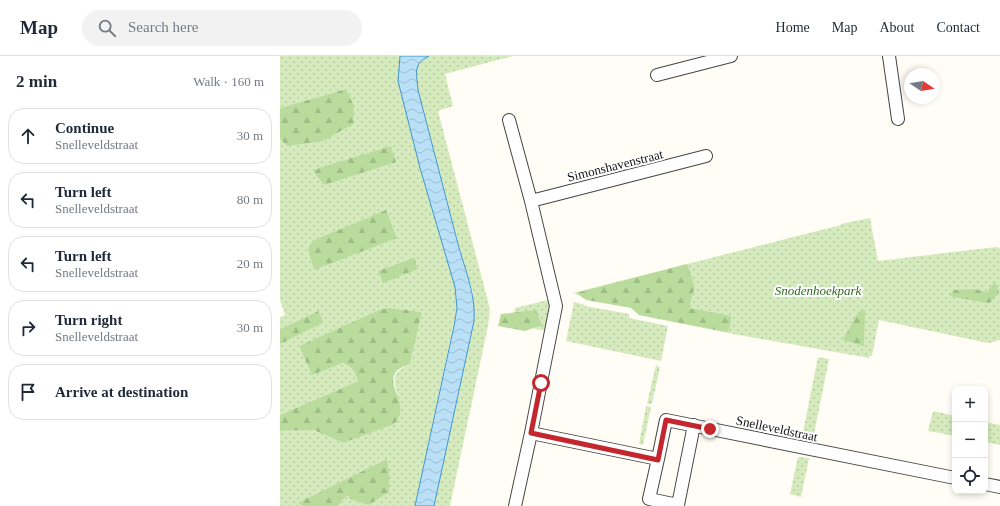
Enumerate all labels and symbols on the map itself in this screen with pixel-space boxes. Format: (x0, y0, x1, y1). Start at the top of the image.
north arrow (904, 68, 940, 104)
street label: Simonshavenstraat (566, 146, 665, 185)
park label: Snodenhoekpark (775, 283, 862, 298)
route start (532, 374, 550, 392)
street label: Snelleveldstraat (735, 413, 819, 445)
route end (701, 420, 719, 438)

